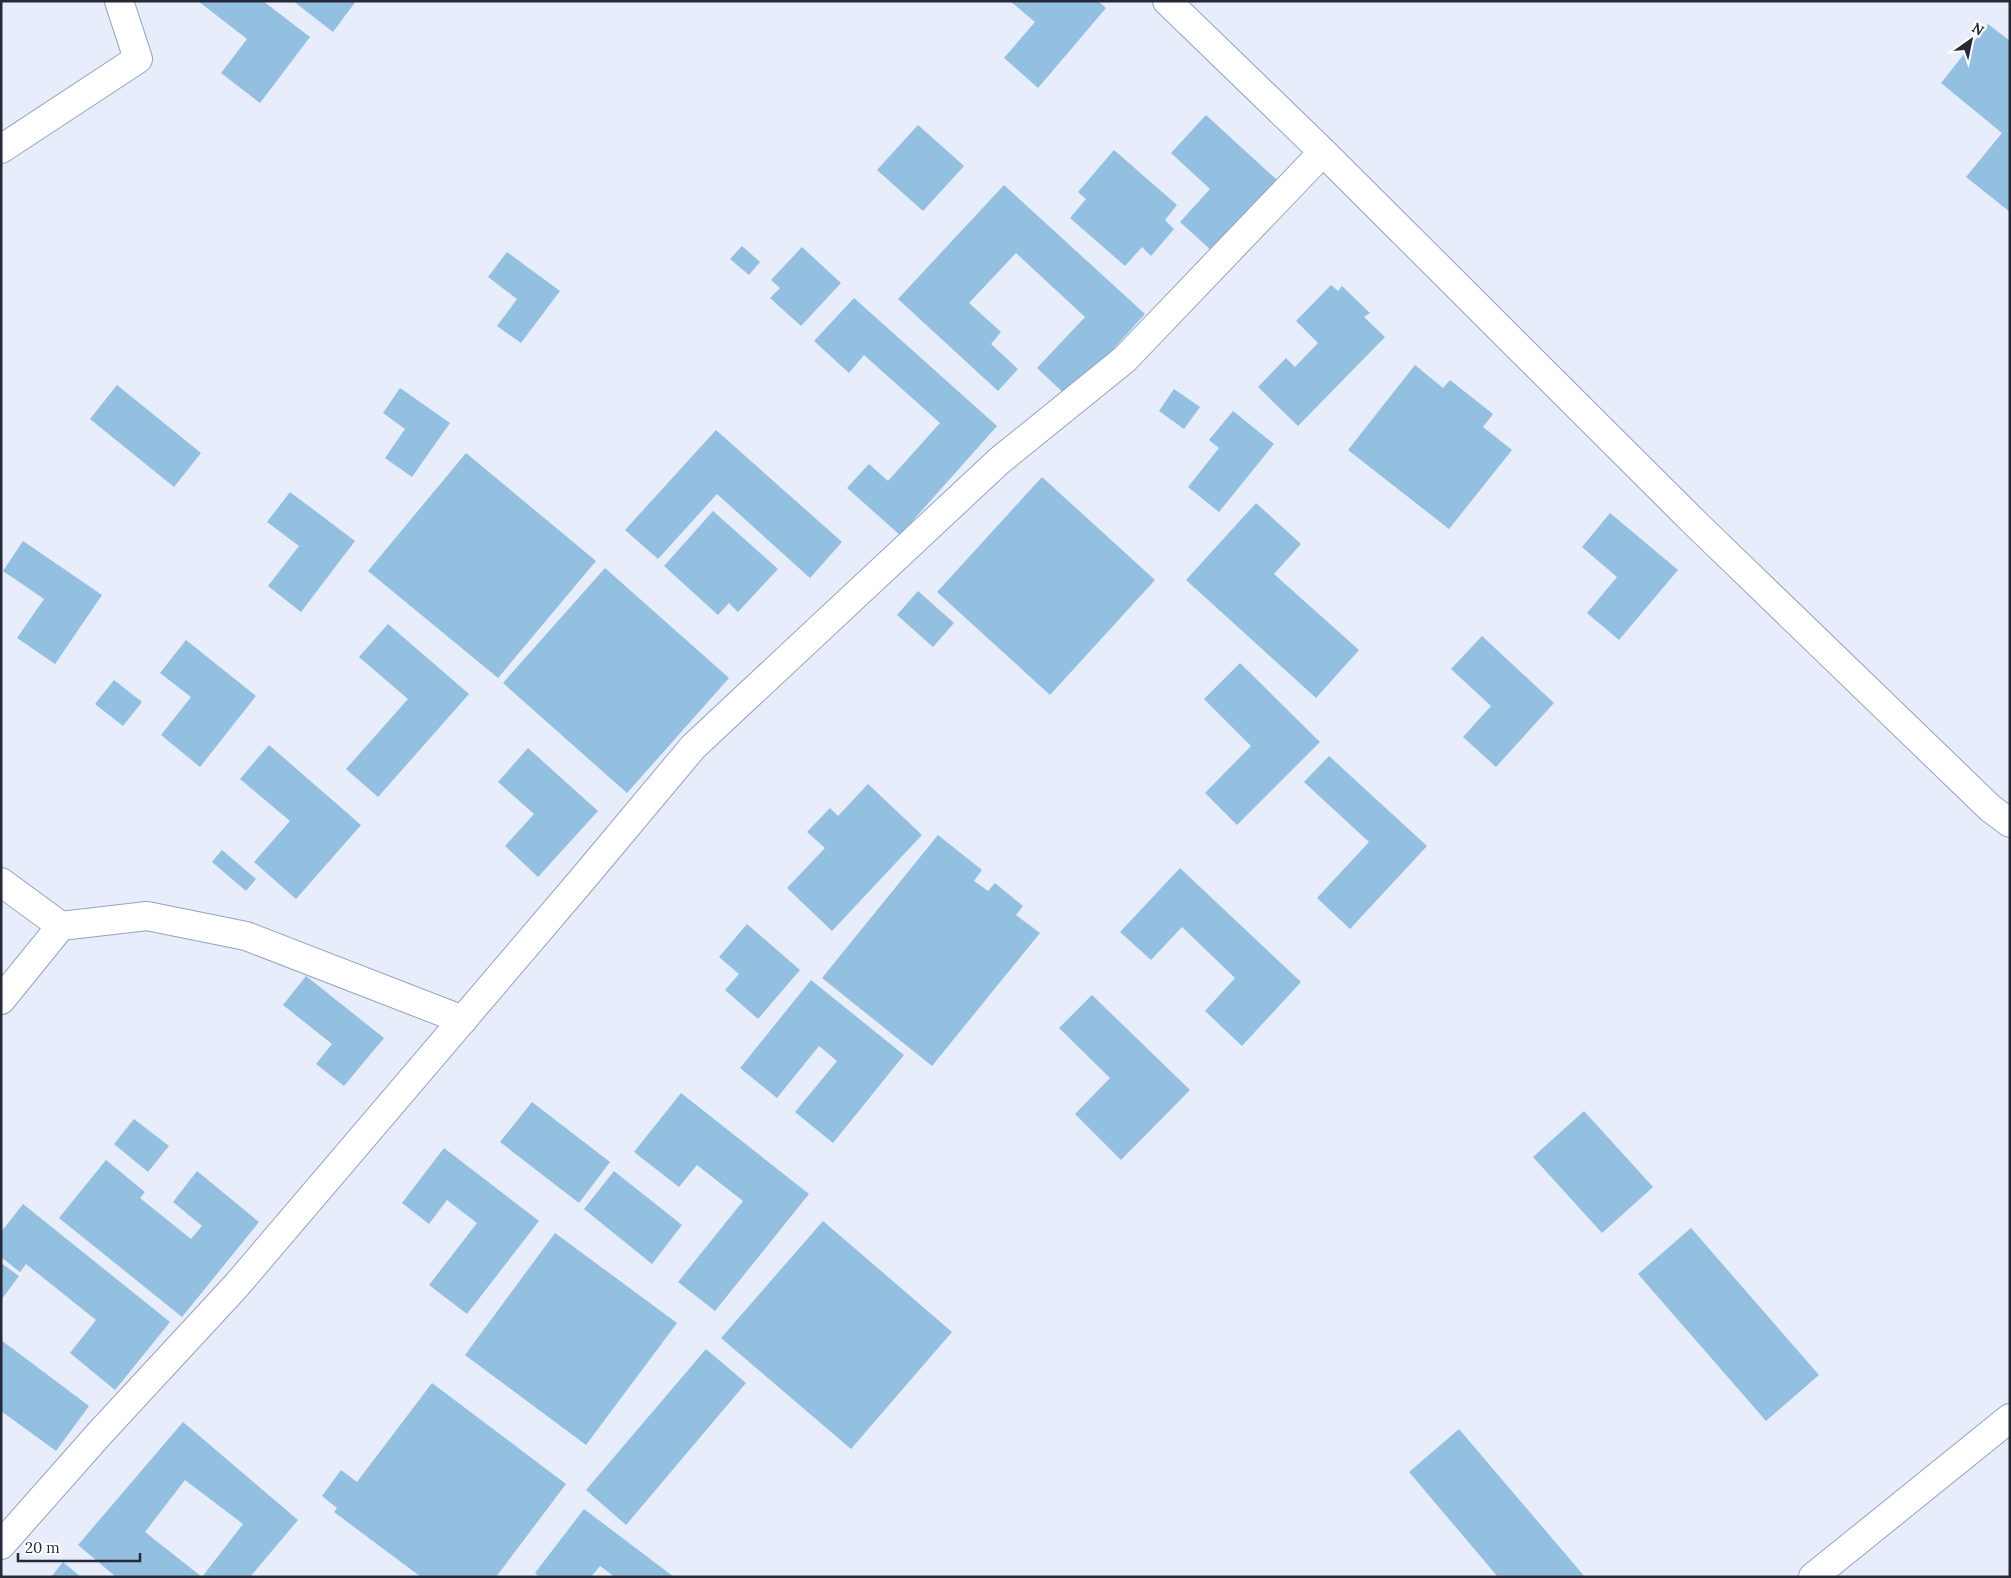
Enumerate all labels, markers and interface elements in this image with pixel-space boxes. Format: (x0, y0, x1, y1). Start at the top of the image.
north arrow (1946, 15, 1996, 65)
text: N (1969, 19, 1988, 40)
scale bar (18, 1530, 140, 1562)
text: 20 m (25, 1538, 60, 1557)

